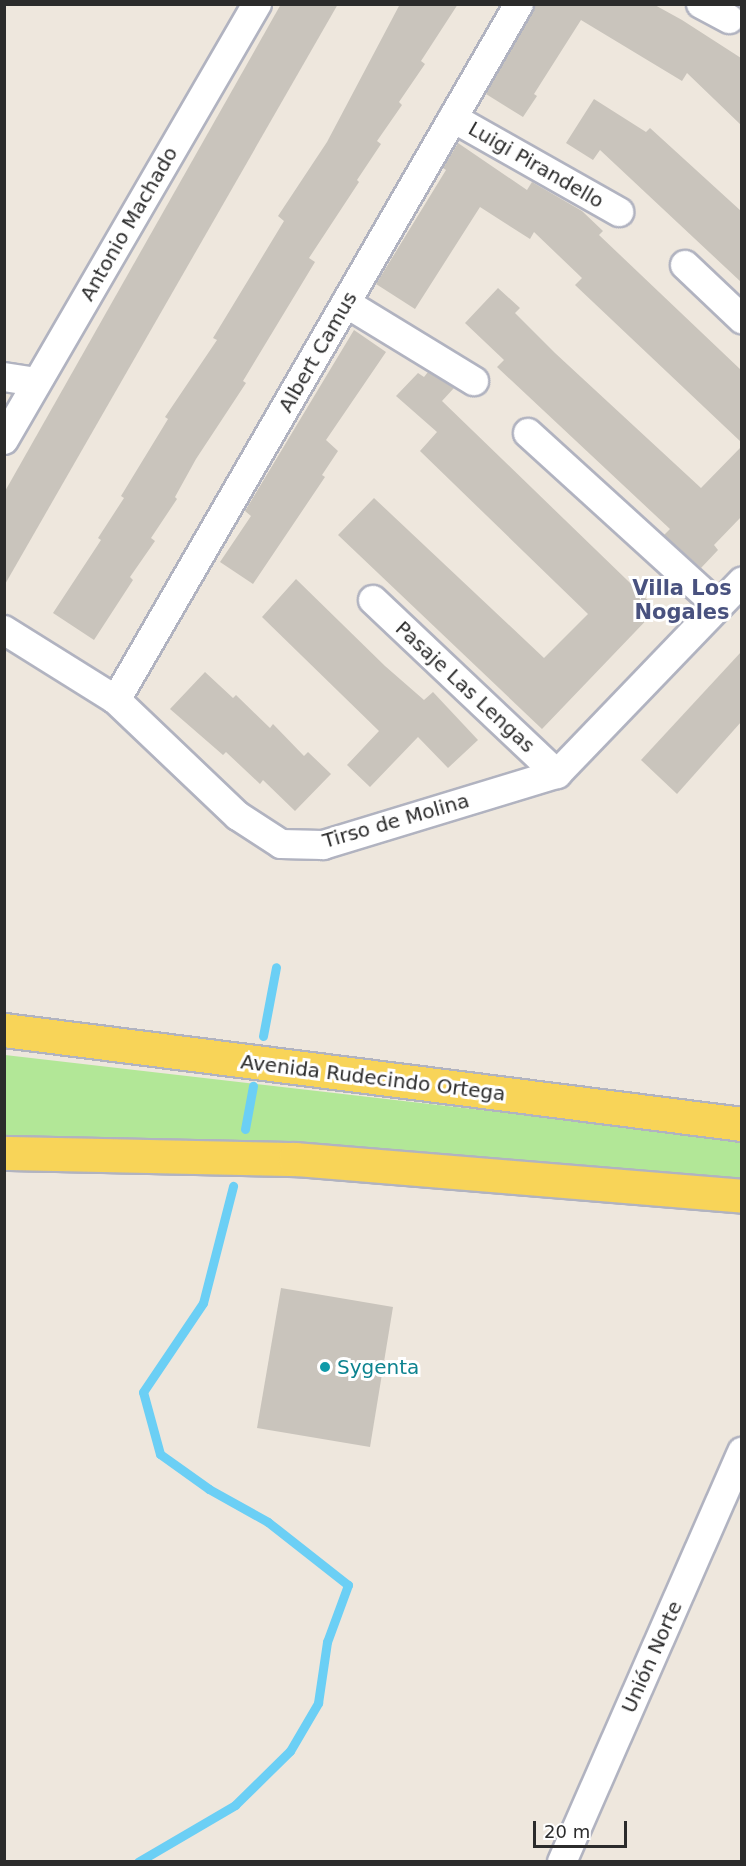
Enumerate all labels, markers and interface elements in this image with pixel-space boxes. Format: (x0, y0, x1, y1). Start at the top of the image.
street label: Luigi Pirandello (464, 117, 608, 213)
street label: Antonio Machado (75, 143, 183, 305)
street label: Albert Camus (274, 287, 362, 417)
district label: Villa Los Nogales (632, 575, 732, 625)
street label: Pasaje Las Lengas (390, 616, 540, 758)
street label: Tirso de Molina (320, 789, 472, 853)
street label: Avenida Rudecindo Ortega (239, 1050, 507, 1106)
place label: Sygenta (337, 1355, 419, 1379)
marker: Sygenta (318, 1360, 332, 1374)
street label: Unión Norte (617, 1597, 687, 1717)
scale bar (536, 1809, 630, 1847)
text: 20 m (544, 1821, 590, 1842)

